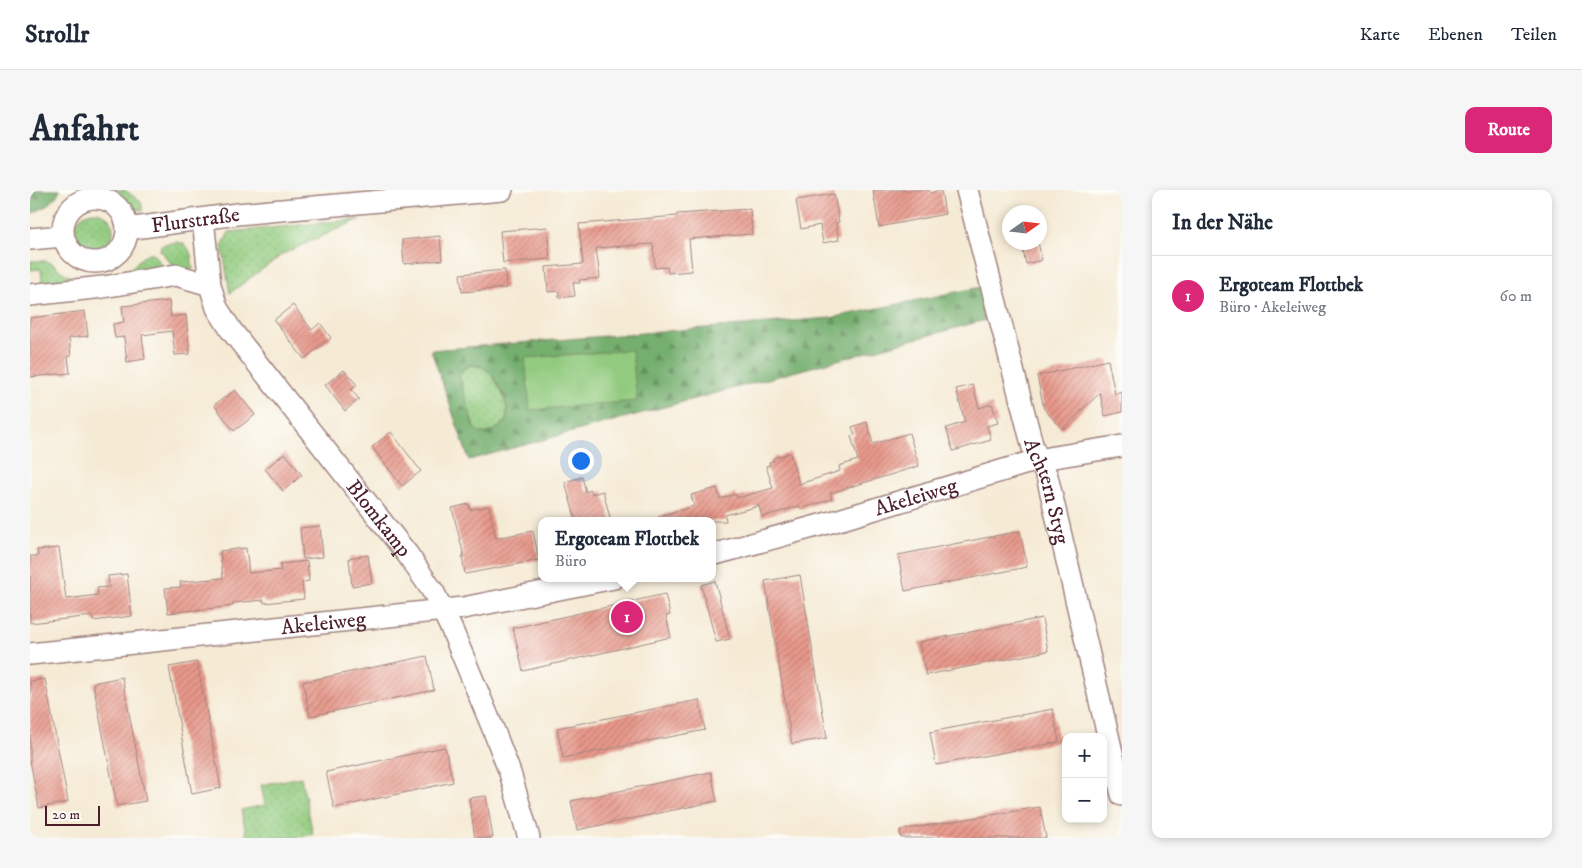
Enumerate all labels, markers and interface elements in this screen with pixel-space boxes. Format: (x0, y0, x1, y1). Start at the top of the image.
text: Strollr (25, 20, 89, 50)
text: Karte (1360, 24, 1400, 46)
text: Ebenen (1428, 24, 1483, 46)
text: Teilen (1511, 24, 1557, 46)
button: Route (1465, 107, 1552, 153)
text: Anfahrt (30, 108, 139, 152)
street label: Flurstraße (150, 202, 242, 240)
north arrow (1002, 205, 1047, 250)
text: In der Nähe (1172, 210, 1273, 236)
text: Ergoteam Flottbek (1219, 274, 1363, 297)
text: 1 (1185, 286, 1191, 306)
text: 60 m (1500, 286, 1532, 306)
text: Büro · Akeleiweg (1219, 297, 1326, 317)
street label: Achtern Styg (1017, 436, 1075, 548)
your location (568, 448, 594, 474)
street label: Akeleiweg (872, 473, 961, 522)
street label: Blomkamp (340, 475, 417, 563)
popup (538, 517, 716, 582)
text: Ergoteam Flottbek (555, 528, 699, 551)
text: Büro (555, 551, 586, 571)
pin: 1 (611, 598, 643, 636)
street label: Akeleiweg (280, 606, 368, 641)
map controls (1062, 733, 1107, 823)
button: + (1062, 733, 1107, 778)
button: − (1062, 778, 1107, 823)
scale bar (45, 803, 100, 826)
text: 20 m (52, 806, 80, 824)

